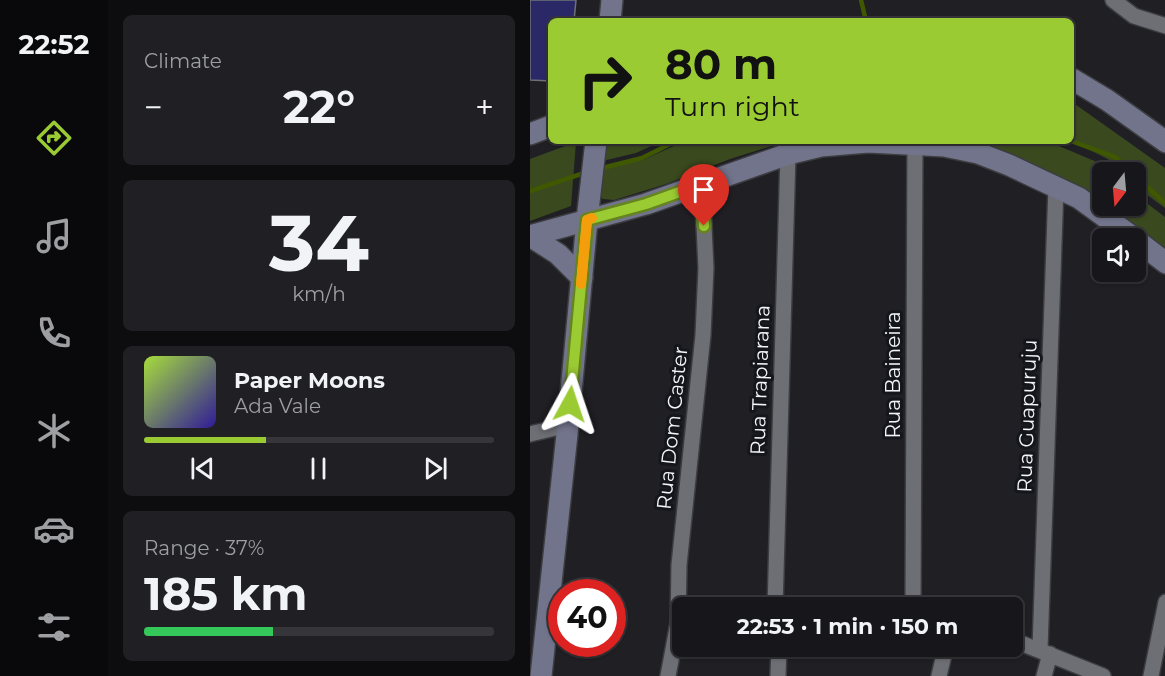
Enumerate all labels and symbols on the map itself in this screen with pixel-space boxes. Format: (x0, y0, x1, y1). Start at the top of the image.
north arrow (1092, 162, 1146, 216)
pin (678, 164, 729, 226)
street label: Rua Trapiarana (745, 305, 775, 455)
street label: Rua Baineira (881, 311, 905, 439)
street label: Rua Guapuruju (1012, 339, 1042, 493)
street label: Rua Dom Caster (652, 345, 692, 511)
position arrow (538, 372, 602, 436)
speed limit sign: 40 (548, 579, 626, 657)

